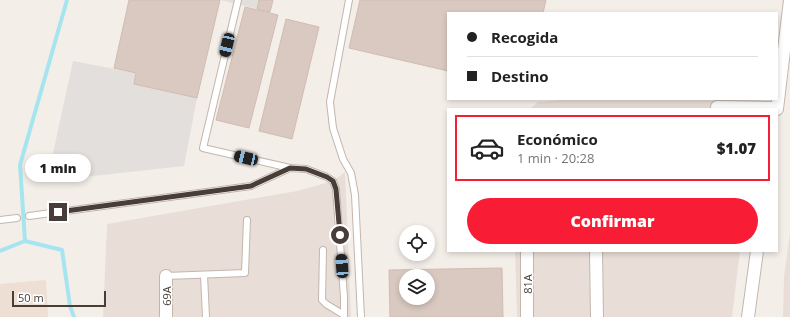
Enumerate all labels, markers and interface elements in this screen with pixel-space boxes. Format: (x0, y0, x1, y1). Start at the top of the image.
text: Recogida (491, 27, 558, 47)
car (218, 32, 236, 58)
text: Destino (491, 66, 549, 86)
text: Económico (517, 129, 598, 149)
icon: car (469, 130, 505, 166)
text: $1.07 (717, 138, 756, 158)
car (233, 149, 259, 167)
text: 1 min · 20:28 (517, 149, 594, 167)
callout: 1 min (25, 154, 91, 182)
text: 1 min (40, 159, 76, 177)
button: Confirmar (467, 198, 758, 244)
route end (49, 203, 67, 221)
map controls (399, 225, 435, 305)
button: locate (399, 225, 435, 261)
route start (331, 226, 349, 244)
car (335, 254, 349, 278)
button: layers (399, 269, 435, 305)
street label: 81A (520, 274, 535, 294)
street label: 69A (159, 286, 174, 306)
scale bar (12, 289, 106, 308)
text: 50 m (18, 290, 44, 305)

